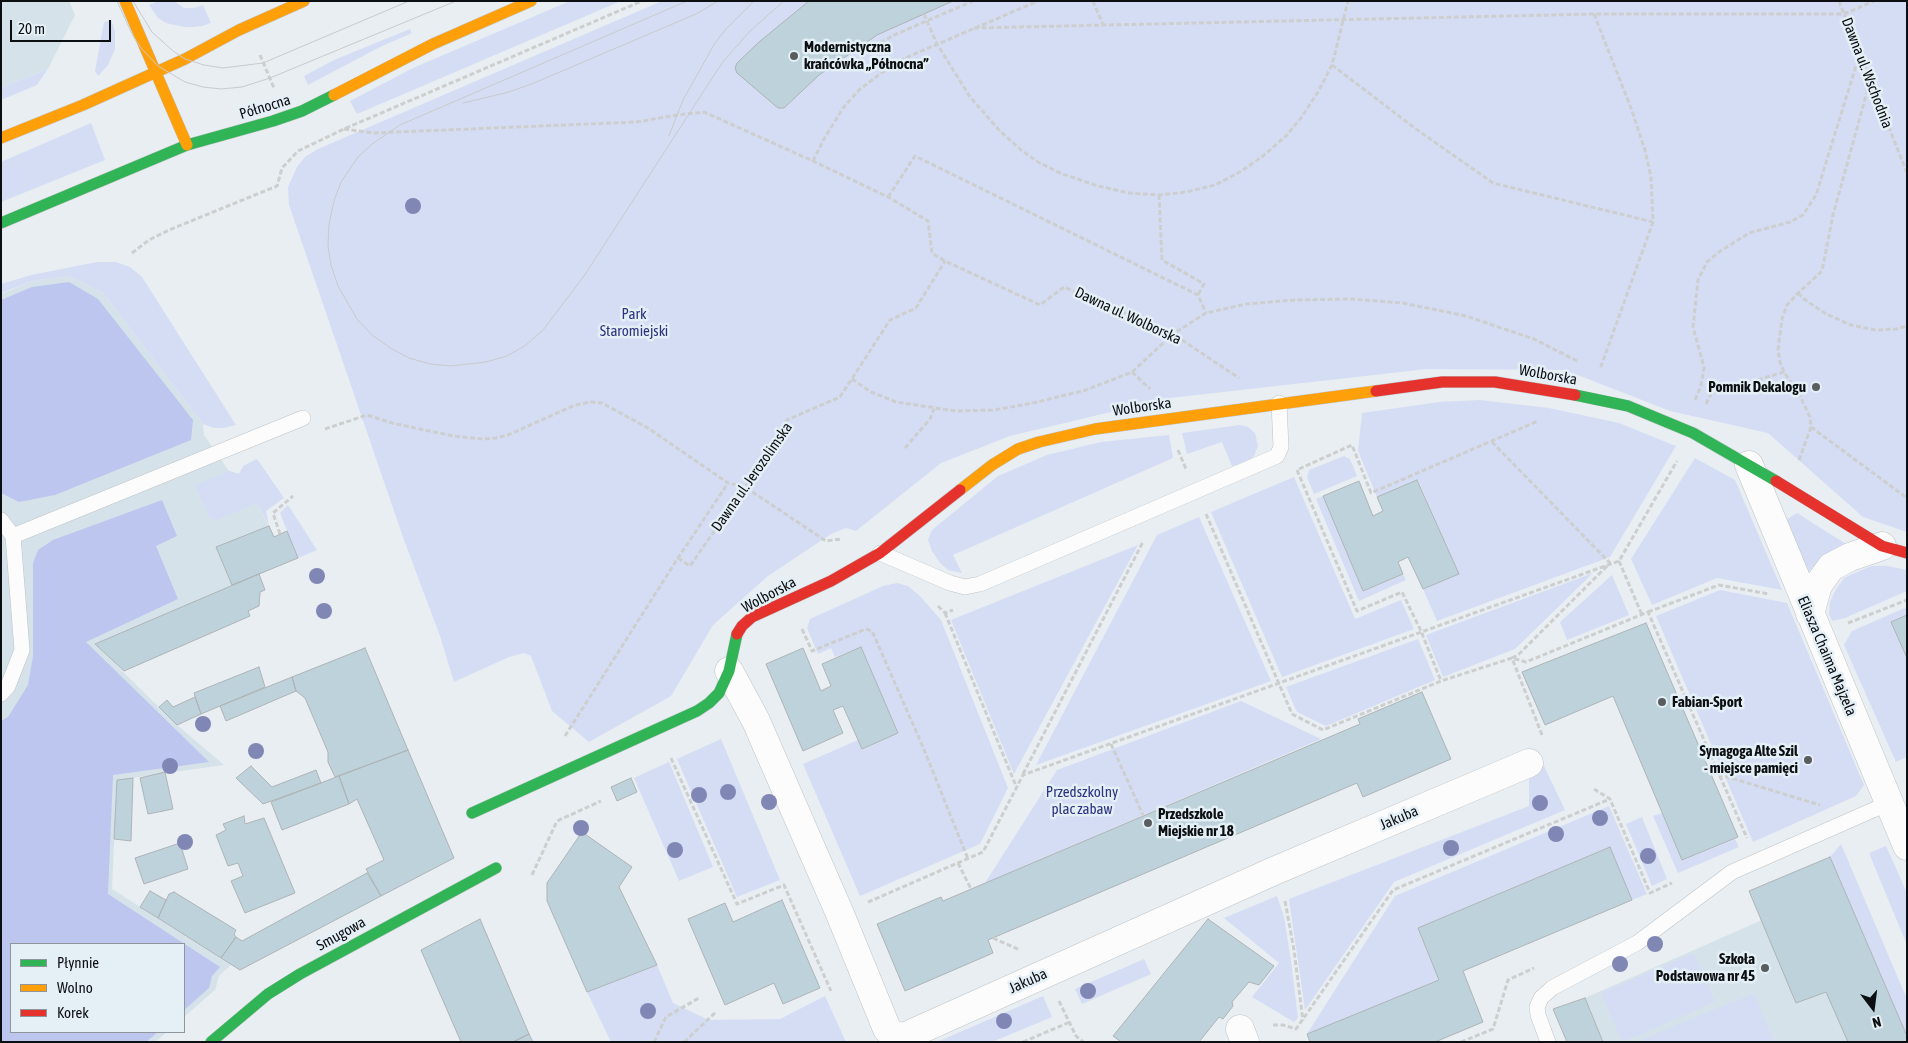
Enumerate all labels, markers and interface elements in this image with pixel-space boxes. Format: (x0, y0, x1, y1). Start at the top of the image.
scale bar (12, 10, 114, 42)
street label: Dawna ul. Wschodnia (1838, 15, 1896, 131)
text: 20 m (18, 20, 45, 37)
place label: Modernistyczna krańcówka „Północna” (804, 38, 929, 73)
marker: Modernistyczna krańcówka „Północna” (788, 50, 800, 62)
street label: Północna (237, 91, 293, 123)
street label: Dawna ul. Wolborska (1072, 283, 1184, 349)
park label: Park Staromiejski (600, 305, 668, 340)
street label: Wolborska (1517, 361, 1579, 389)
place label: Pomnik Dekalogu (1708, 378, 1806, 396)
marker: Pomnik Dekalogu (1810, 381, 1822, 393)
street label: Wolborska (1112, 394, 1172, 420)
street label: Dawna ul. Jerozolimska (708, 419, 796, 535)
street label: Wolborska (739, 573, 799, 617)
street label: Eliasza Chaima Majzela (1794, 593, 1860, 719)
place label: Fabian-Sport (1672, 693, 1742, 711)
marker: Fabian-Sport (1656, 696, 1668, 708)
place label: Synagoga Alte Szil - miejsce pamięci (1700, 742, 1798, 777)
marker: Synagoga Alte Szil - miejsce pamięci (1802, 754, 1814, 766)
park label: Przedszkolny plac zabaw (1046, 783, 1118, 818)
street label: Jakuba (1377, 802, 1421, 834)
place label: Przedszkole Miejskie nr 18 (1158, 805, 1234, 840)
marker: Przedszkole Miejskie nr 18 (1142, 817, 1154, 829)
street label: Smugowa (313, 913, 369, 955)
legend (10, 943, 185, 1033)
place label: Szkoła Podstawowa nr 45 (1656, 950, 1755, 985)
text: Płynnie (57, 954, 99, 971)
marker: Szkoła Podstawowa nr 45 (1759, 962, 1771, 974)
street label: Jakuba (1006, 965, 1050, 997)
text: Wolno (57, 979, 93, 996)
north arrow (1848, 983, 1898, 1033)
text: Korek (57, 1004, 89, 1021)
text: N (1871, 1014, 1883, 1031)

